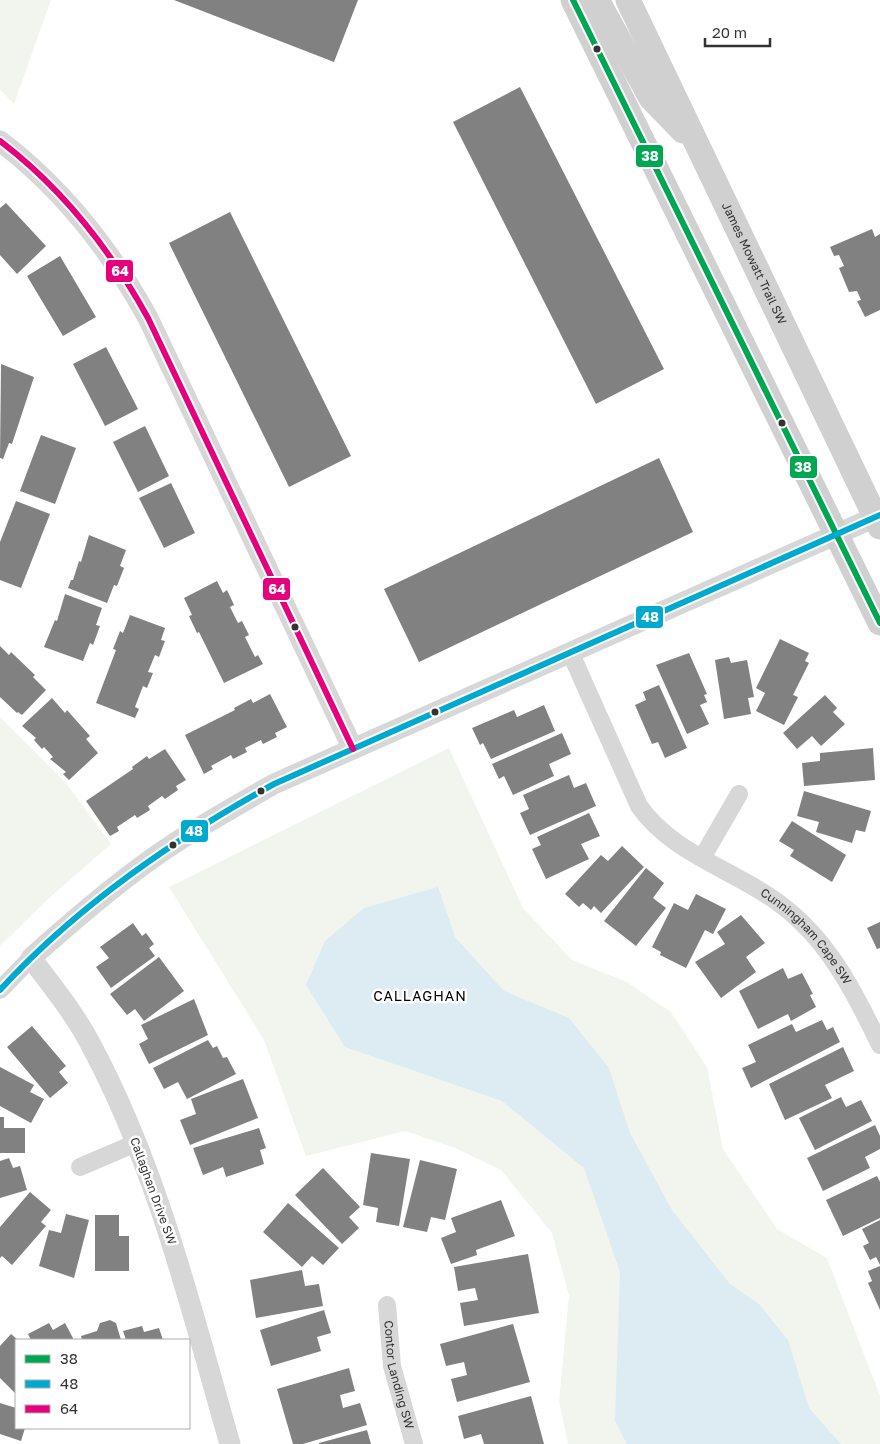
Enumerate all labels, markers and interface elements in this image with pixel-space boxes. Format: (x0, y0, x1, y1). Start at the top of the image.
scale bar (705, 15, 770, 47)
text: 20 m (712, 23, 747, 41)
unlabelled marker (592, 44, 602, 54)
line badge: 38 (635, 144, 664, 168)
text: 38 (641, 147, 659, 164)
street label: James Mowatt Trail SW (719, 200, 790, 327)
line badge: 64 (105, 259, 134, 283)
text: 64 (111, 262, 129, 279)
unlabelled marker (777, 418, 787, 428)
line badge: 38 (789, 455, 818, 479)
text: 38 (794, 458, 812, 475)
line badge: 64 (262, 577, 291, 601)
text: 64 (268, 580, 286, 597)
line badge: 48 (635, 605, 664, 629)
text: 48 (641, 608, 659, 625)
unlabelled marker (290, 622, 300, 632)
unlabelled marker (430, 707, 440, 717)
unlabelled marker (256, 786, 266, 796)
line badge: 48 (180, 819, 209, 843)
text: 48 (185, 822, 203, 839)
unlabelled marker (168, 840, 178, 850)
street label: Cunningham Cape SW (758, 885, 855, 987)
district label: CALLAGHAN (373, 987, 467, 1004)
street label: Callaghan Drive SW (127, 1135, 180, 1247)
street label: Contor Landing SW (381, 1320, 418, 1431)
legend (15, 1339, 190, 1429)
text: 38 (60, 1349, 78, 1367)
text: 48 (60, 1374, 78, 1392)
text: 64 (60, 1399, 78, 1417)

